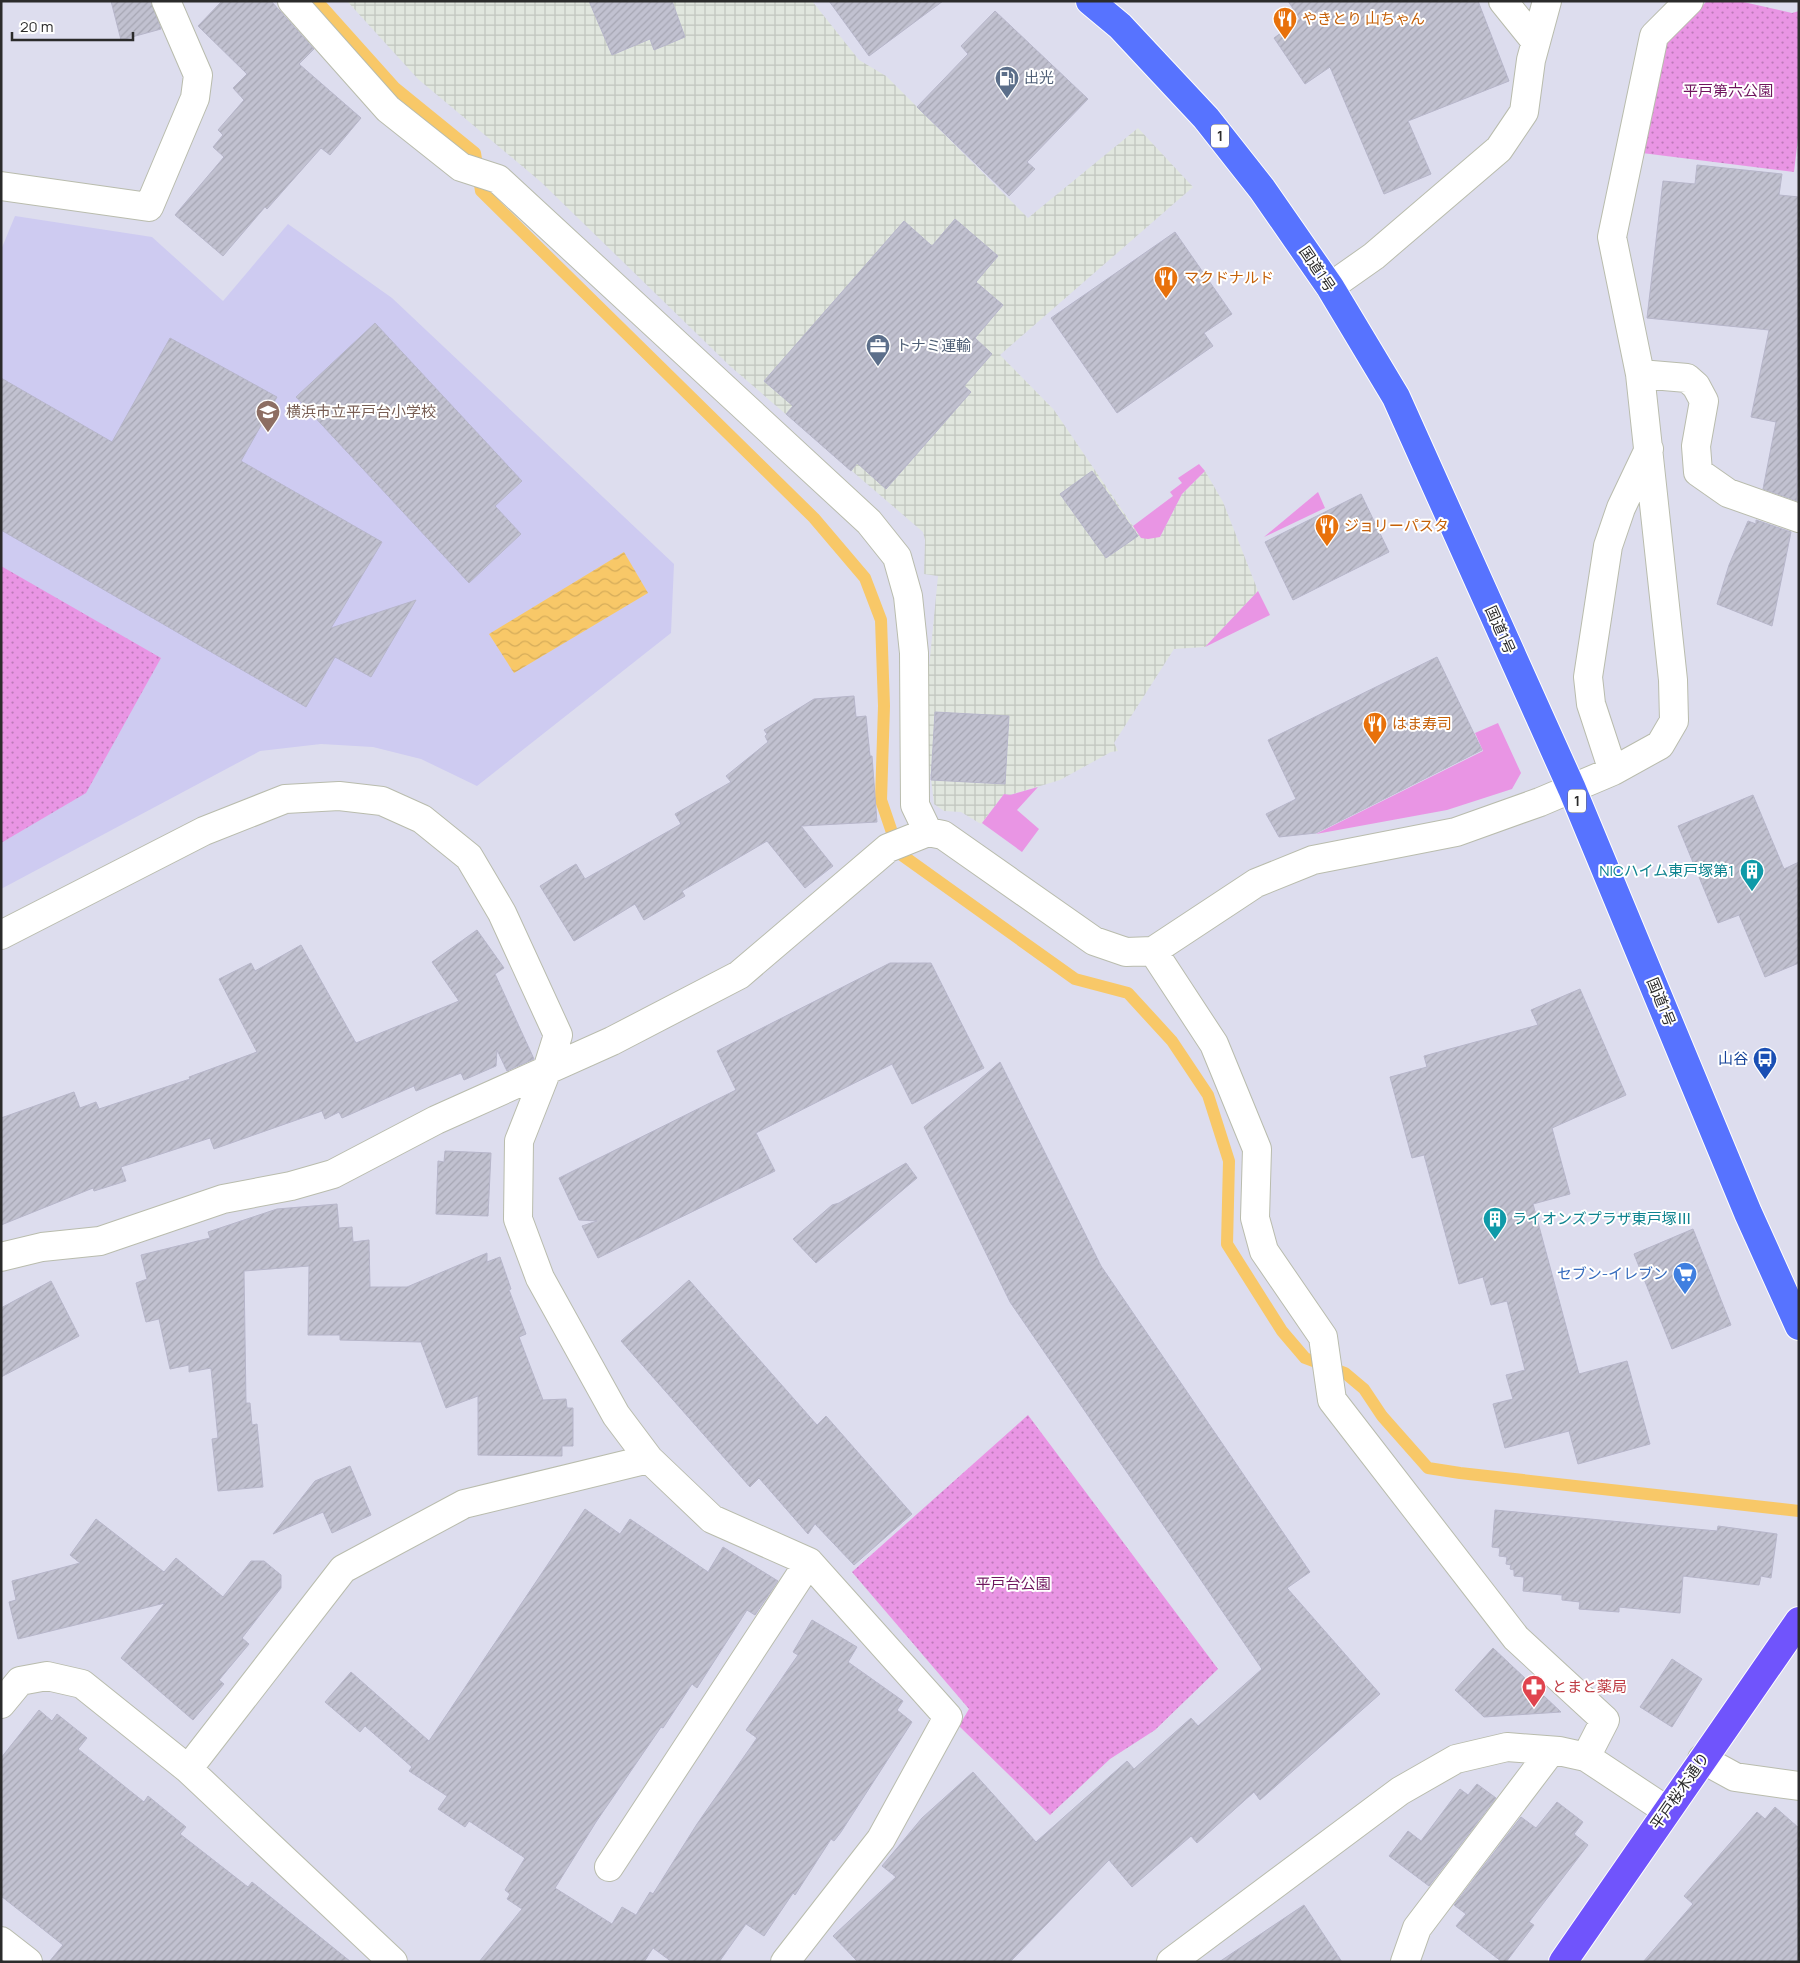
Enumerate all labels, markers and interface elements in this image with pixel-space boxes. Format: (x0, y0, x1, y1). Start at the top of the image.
restaurant icon: やきとり 山ちゃん (1272, 6, 1298, 40)
place label: やきとり 山ちゃん (1302, 8, 1425, 29)
scale bar (12, 10, 134, 42)
text: 20 m (20, 16, 53, 37)
fuel station icon: 出光 (994, 65, 1020, 99)
place label: 出光 (1024, 67, 1054, 88)
park label: 平戸第六公園 (1683, 80, 1773, 101)
road number: 1 (1211, 124, 1229, 148)
street label: 国道1号 (1294, 242, 1340, 296)
restaurant icon: マクドナルド (1153, 265, 1179, 299)
place label: マクドナルド (1184, 267, 1274, 288)
office icon: トナミ運輸 (865, 333, 891, 367)
place label: トナミ運輸 (896, 335, 971, 356)
school or university icon: 横浜市立平戸台小学校 (255, 399, 281, 433)
place label: 横浜市立平戸台小学校 (286, 401, 436, 422)
restaurant icon: ジョリーパスタ (1314, 513, 1340, 547)
place label: ジョリーパスタ (1344, 515, 1449, 536)
street label: 国道1号 (1481, 602, 1520, 657)
restaurant icon: はま寿司 (1362, 711, 1388, 745)
place label: はま寿司 (1392, 713, 1452, 734)
road number: 1 (1568, 789, 1586, 812)
building icon: NICハイム東戸塚第1 (1739, 858, 1765, 892)
place label: NICハイム東戸塚第1 (1599, 860, 1734, 881)
street label: 国道1号 (1642, 974, 1681, 1029)
bus stop icon: 山谷 (1752, 1046, 1778, 1080)
place label: 山谷 (1718, 1048, 1748, 1069)
building icon: ライオンズプラザ東戸塚Ⅲ (1482, 1206, 1508, 1240)
place label: ライオンズプラザ東戸塚Ⅲ (1512, 1208, 1692, 1229)
supermarket icon: セブン-イレブン (1672, 1261, 1698, 1295)
place label: セブン-イレブン (1557, 1263, 1668, 1284)
park label: 平戸台公園 (975, 1573, 1051, 1594)
pharmacy icon: とまと薬局 (1521, 1674, 1547, 1708)
place label: とまと薬局 (1552, 1676, 1627, 1697)
street label: 平戸桜木通り (1645, 1748, 1714, 1834)

